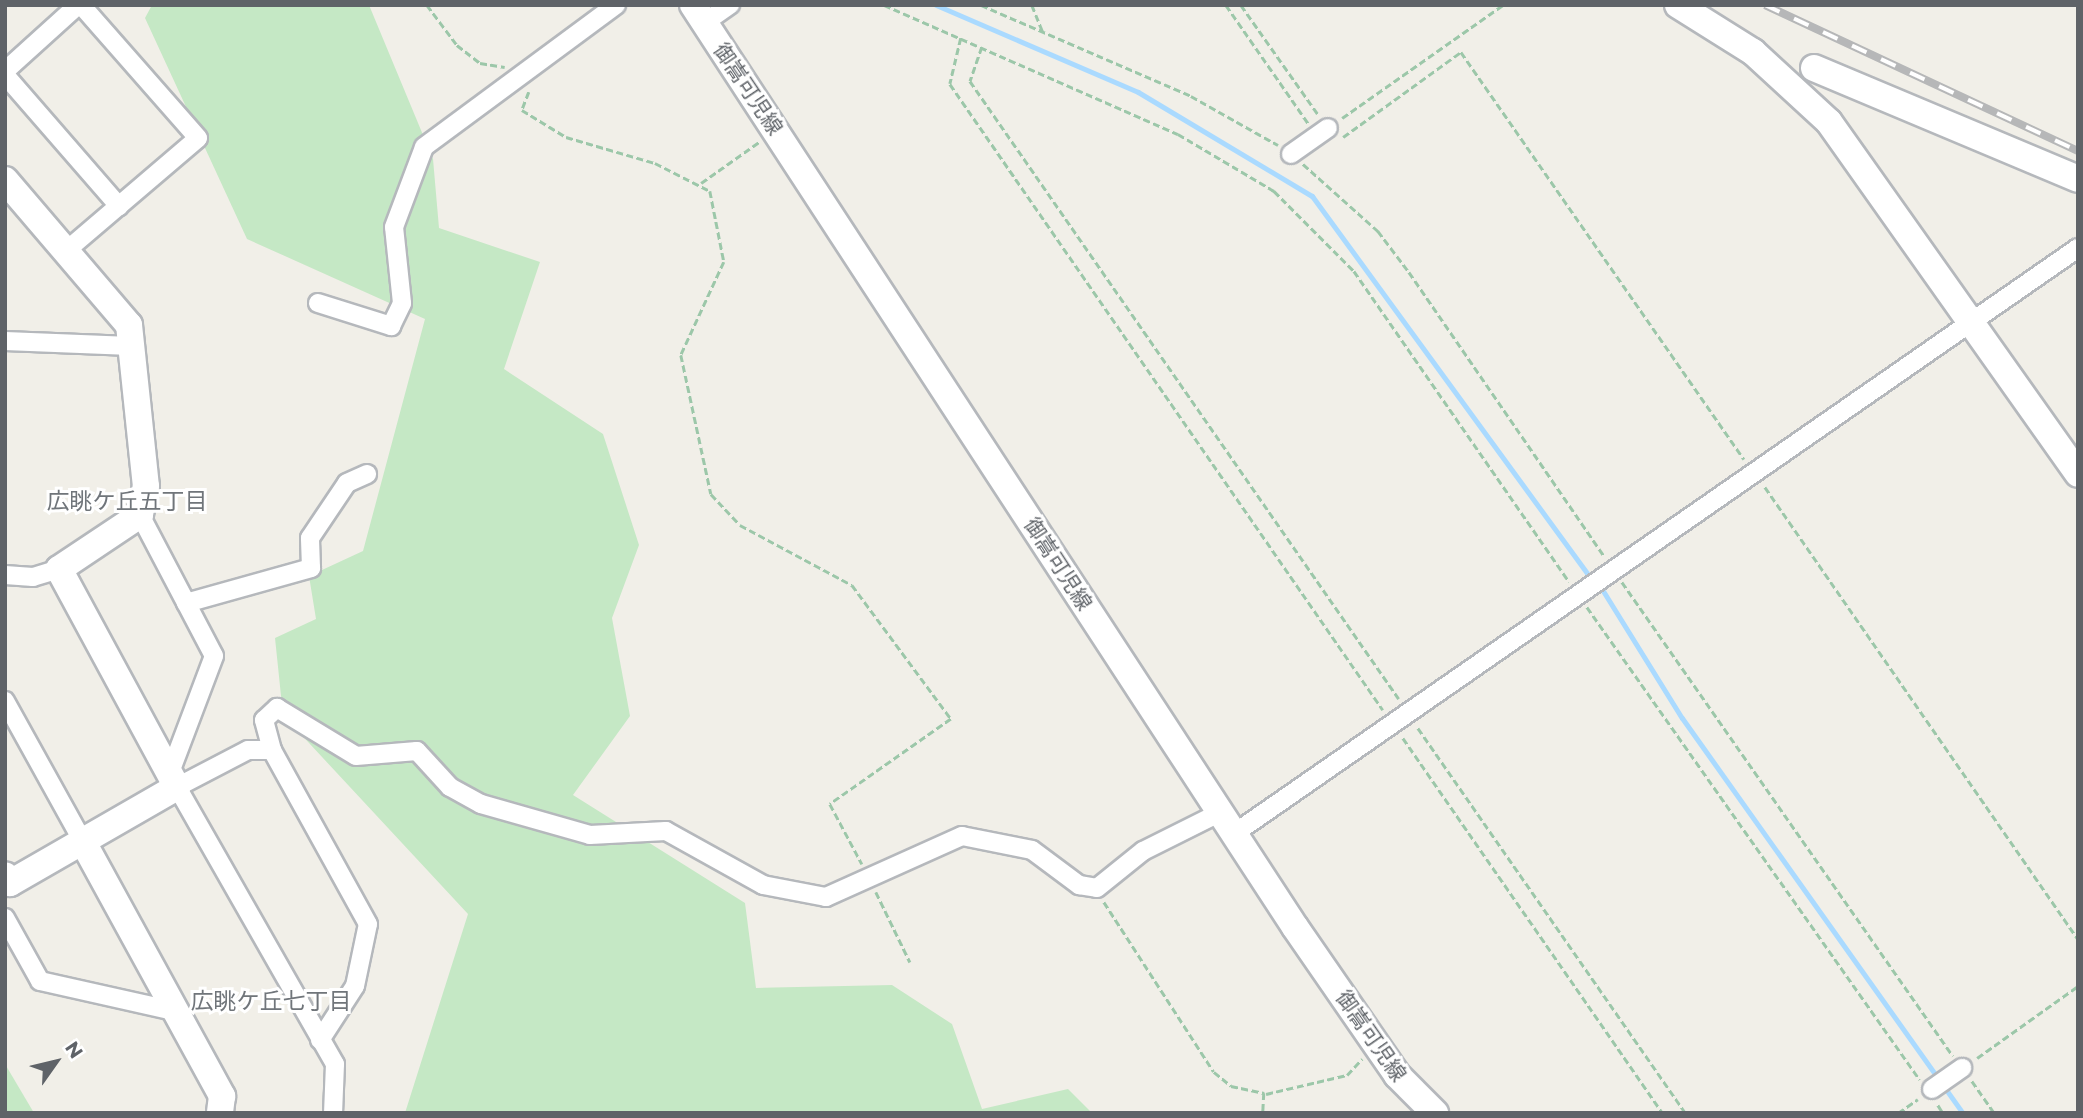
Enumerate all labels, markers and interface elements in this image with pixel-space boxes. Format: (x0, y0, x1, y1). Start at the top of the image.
street label: 御嵩可児線 (708, 38, 788, 140)
district label: 広眺ケ丘五丁目 (47, 487, 207, 515)
street label: 御嵩可児線 (1019, 513, 1097, 615)
street label: 御嵩可児線 (1331, 986, 1411, 1086)
district label: 広眺ケ丘七丁目 (191, 987, 351, 1015)
north arrow (21, 1027, 91, 1097)
text: N (60, 1037, 88, 1063)

